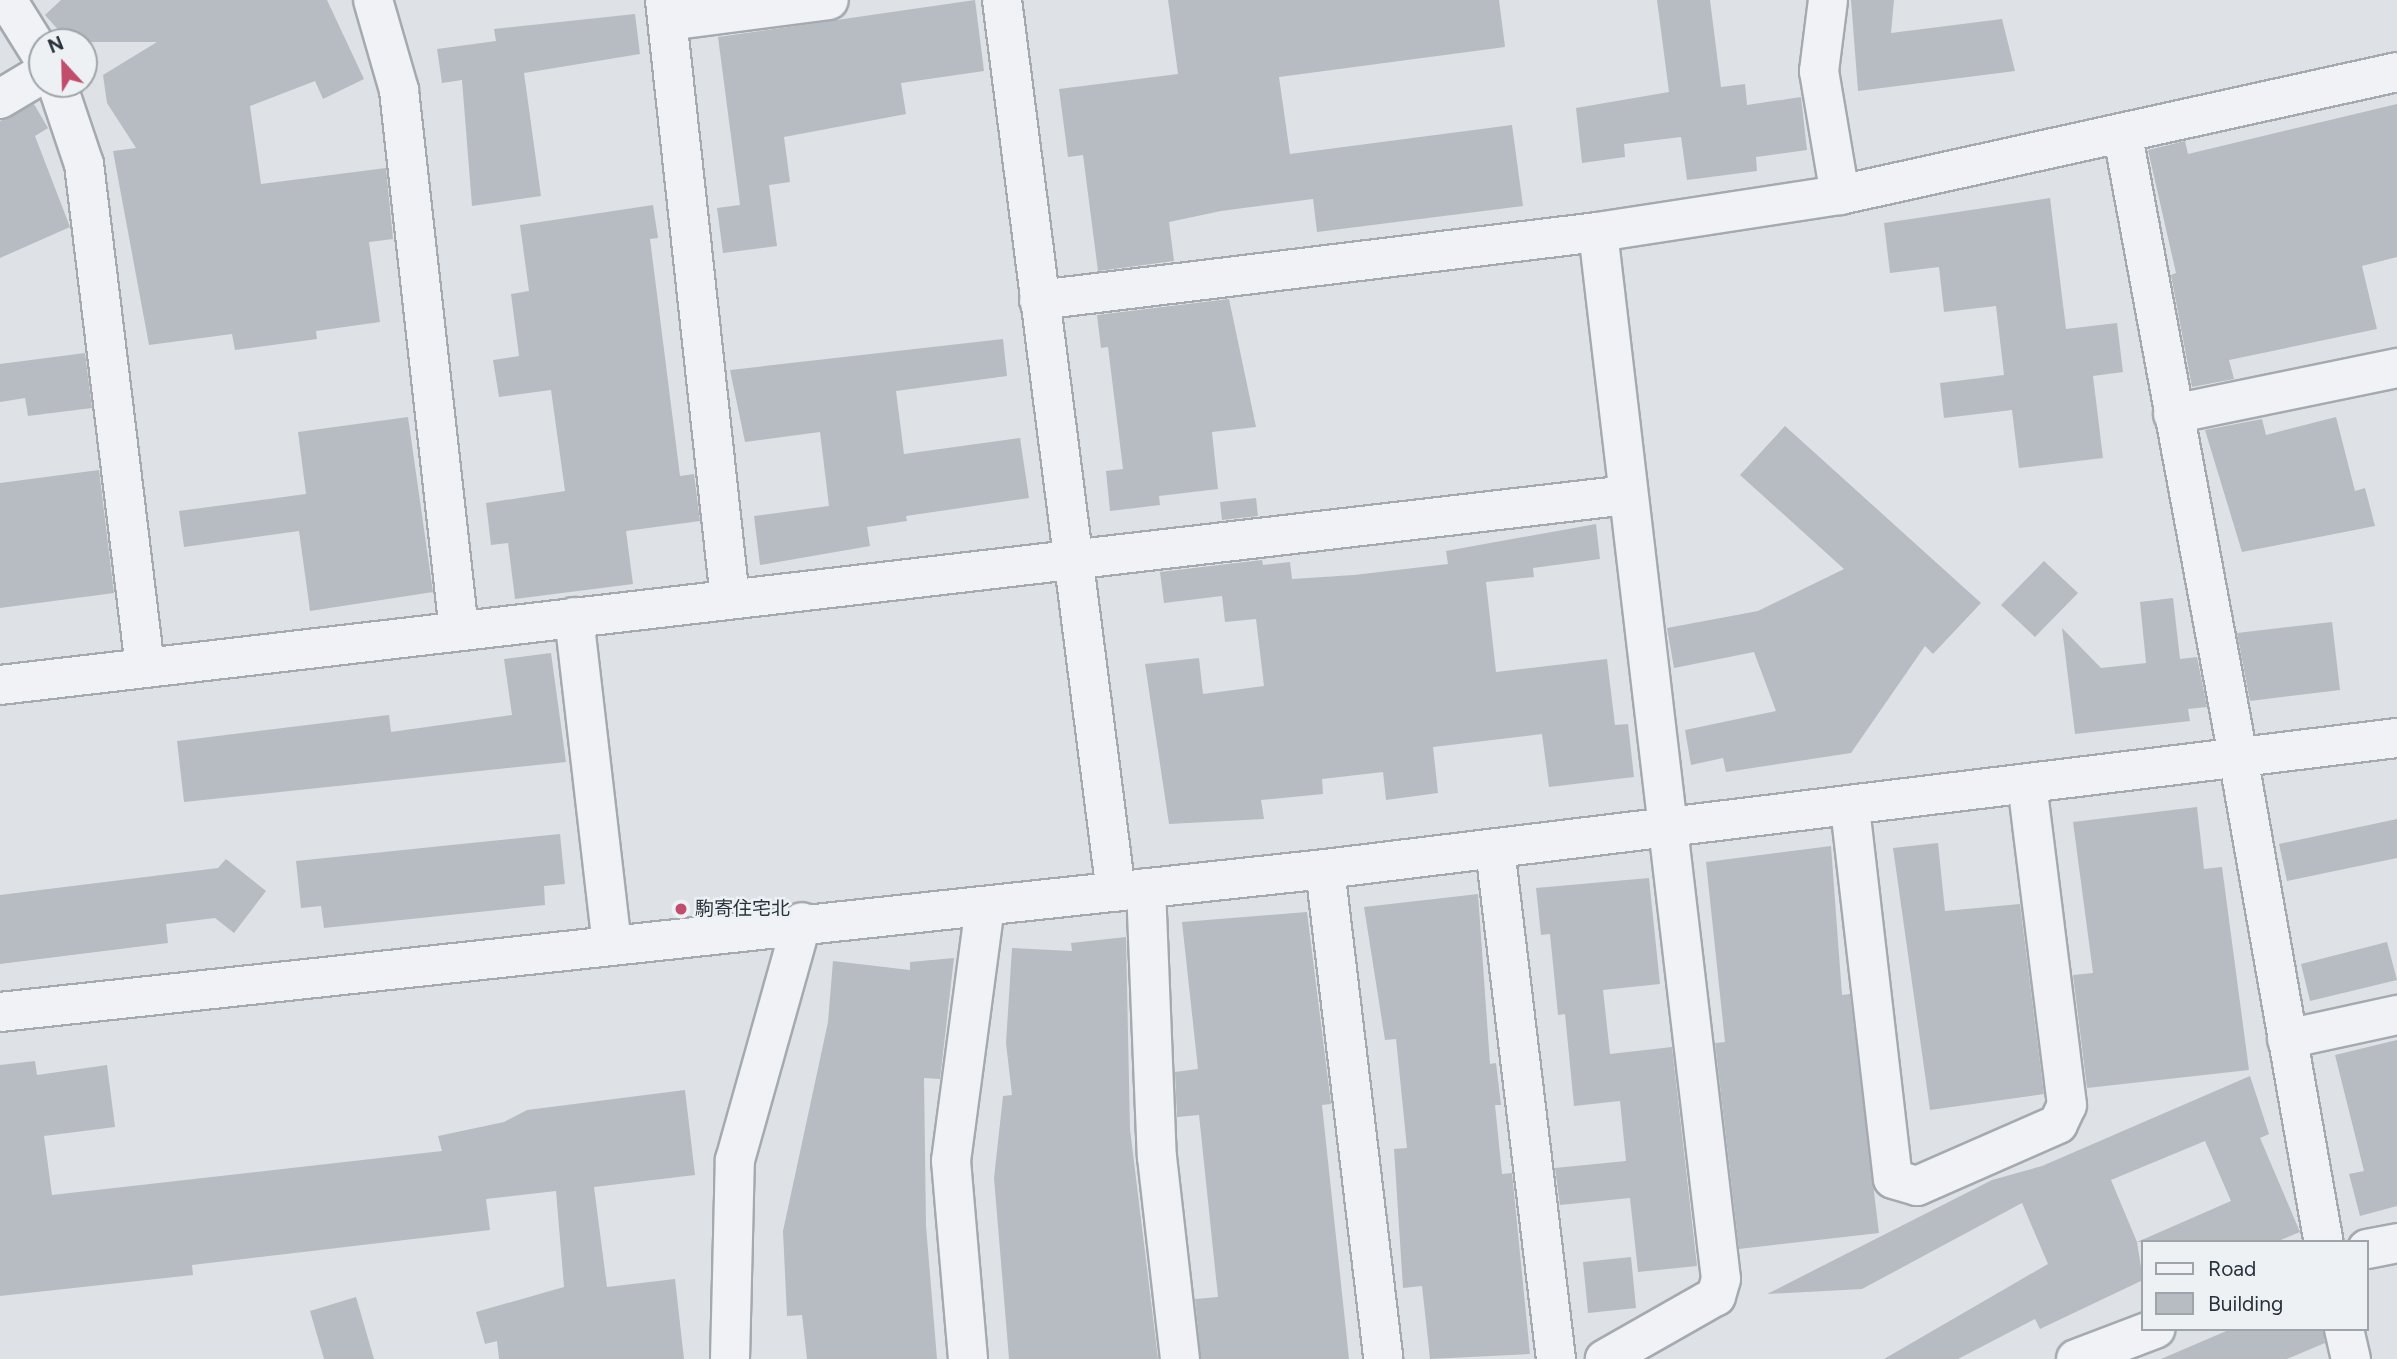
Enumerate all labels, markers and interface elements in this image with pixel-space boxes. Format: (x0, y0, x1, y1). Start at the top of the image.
north arrow (28, 28, 98, 98)
text: N (45, 32, 67, 58)
place label: 駒寄住宅北 (695, 898, 790, 920)
marker: 駒寄住宅北 (673, 901, 689, 917)
legend (2142, 1240, 2369, 1331)
text: Road (2208, 1256, 2256, 1281)
text: Building (2208, 1291, 2283, 1316)

